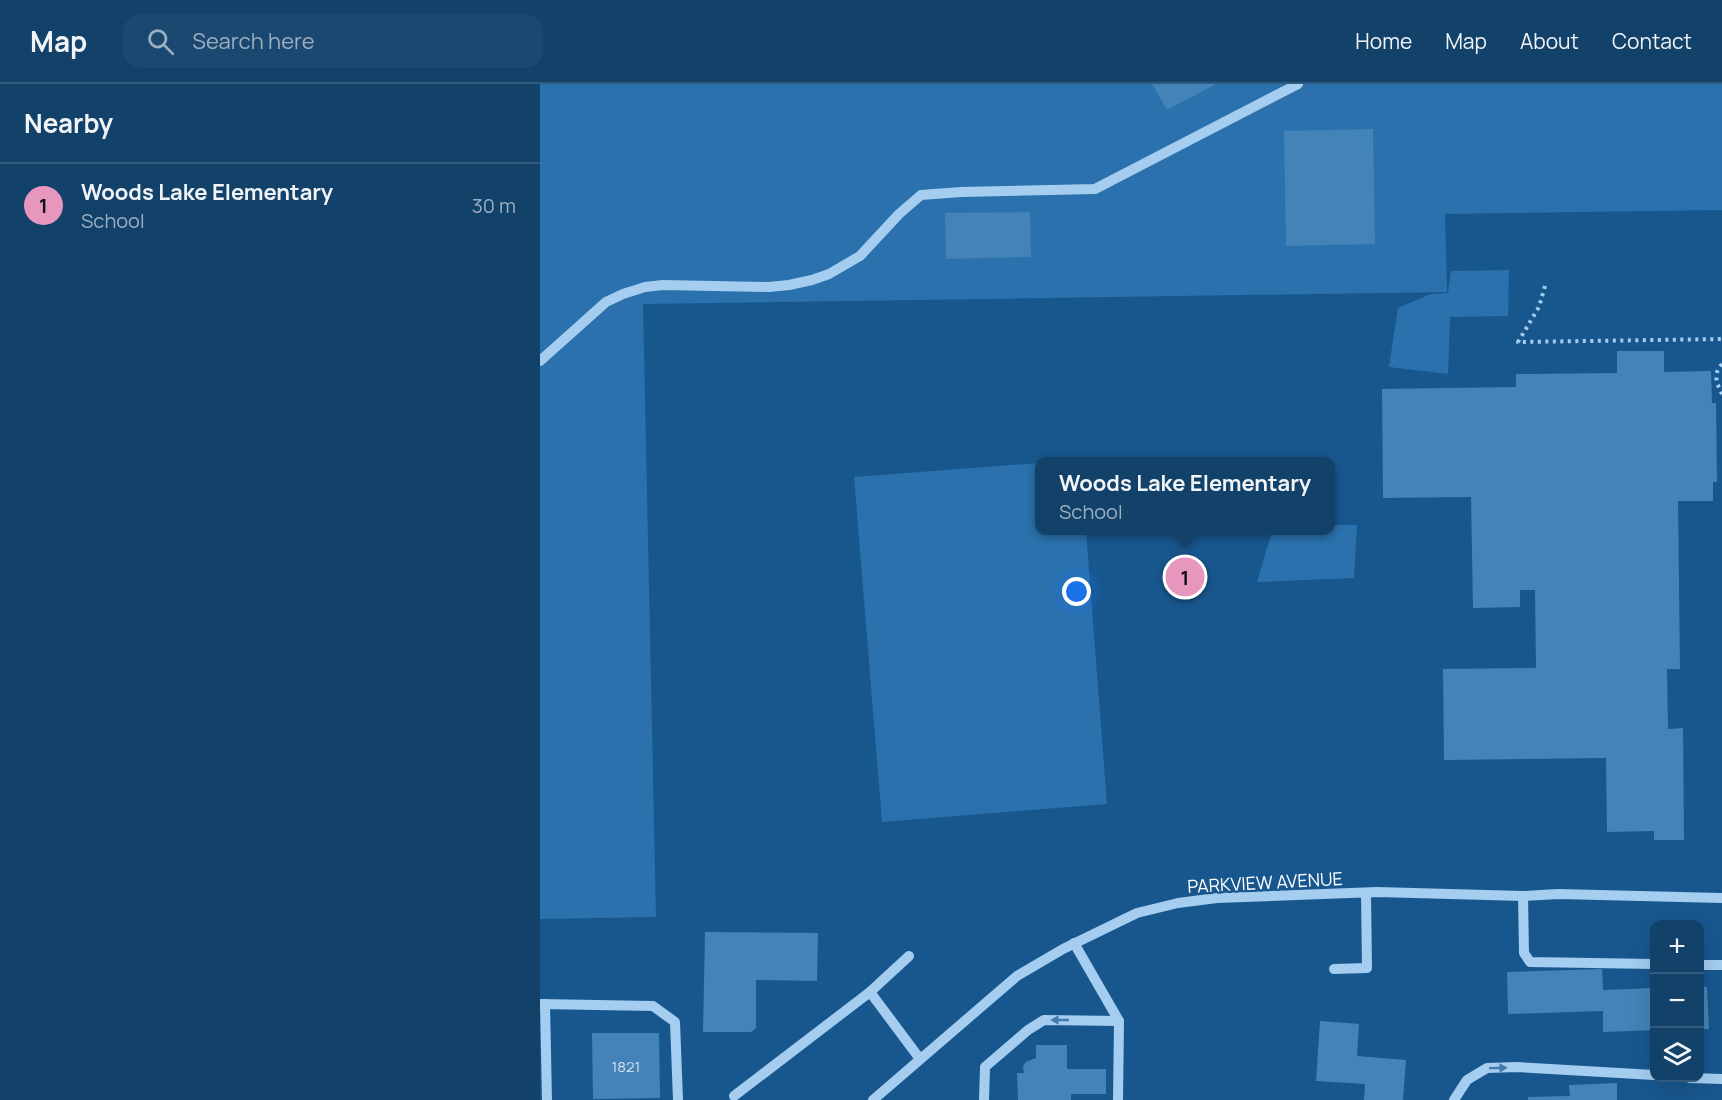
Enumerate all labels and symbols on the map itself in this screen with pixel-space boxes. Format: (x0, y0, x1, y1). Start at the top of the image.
pin: 1 (1166, 554, 1204, 600)
your location (1062, 577, 1091, 606)
street label: PARKVIEW AVENUE (1187, 866, 1343, 898)
one-way arrow (1051, 1015, 1070, 1025)
house number: 1821 (612, 1056, 640, 1077)
one-way arrow (1488, 1063, 1507, 1072)

